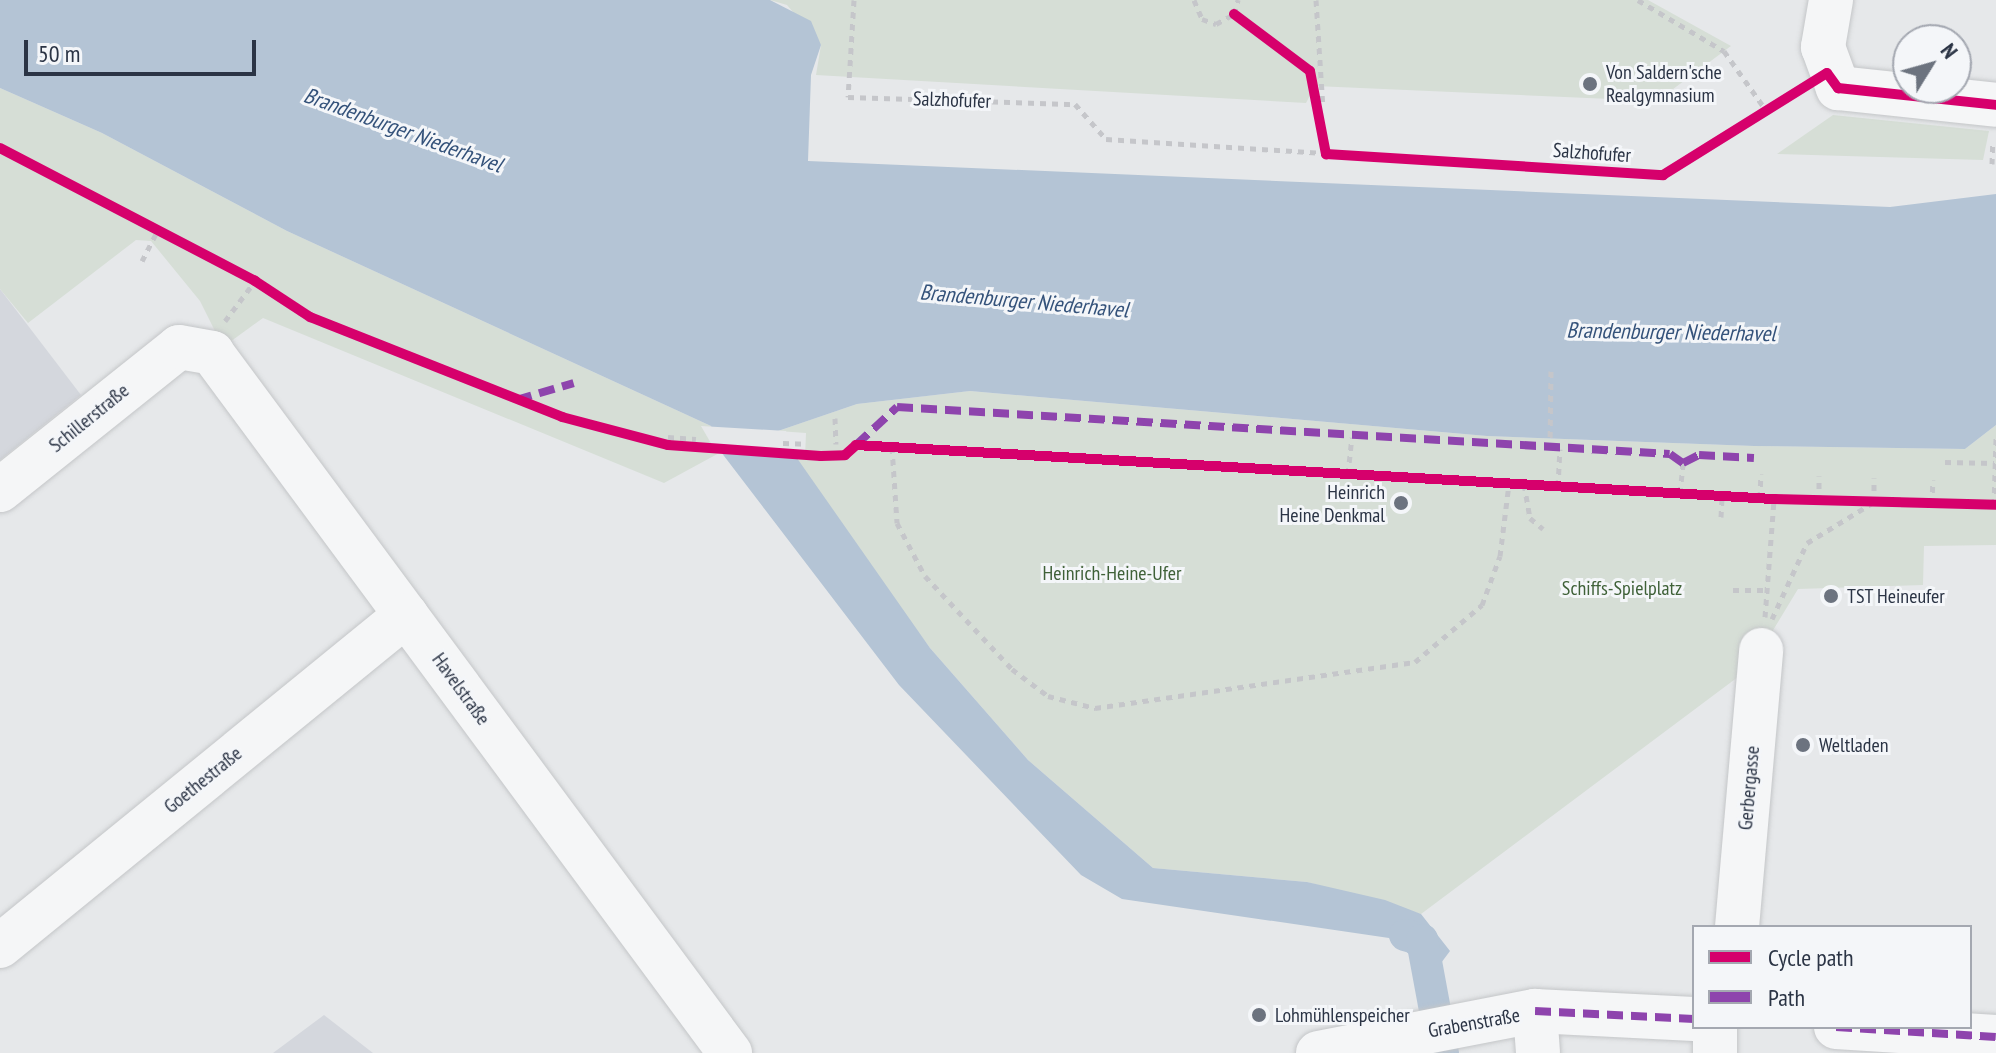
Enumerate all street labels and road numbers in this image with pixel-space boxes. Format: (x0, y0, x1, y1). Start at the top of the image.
street label: Salzhofufer (913, 87, 991, 113)
street label: Salzhofufer (1552, 138, 1632, 168)
street label: Schillerstraße (44, 379, 134, 457)
street label: Havelstraße (427, 648, 495, 730)
street label: Goethestraße (159, 741, 247, 819)
street label: Gerbergasse (1733, 745, 1765, 831)
street label: Grabenstraße (1426, 1003, 1522, 1043)

